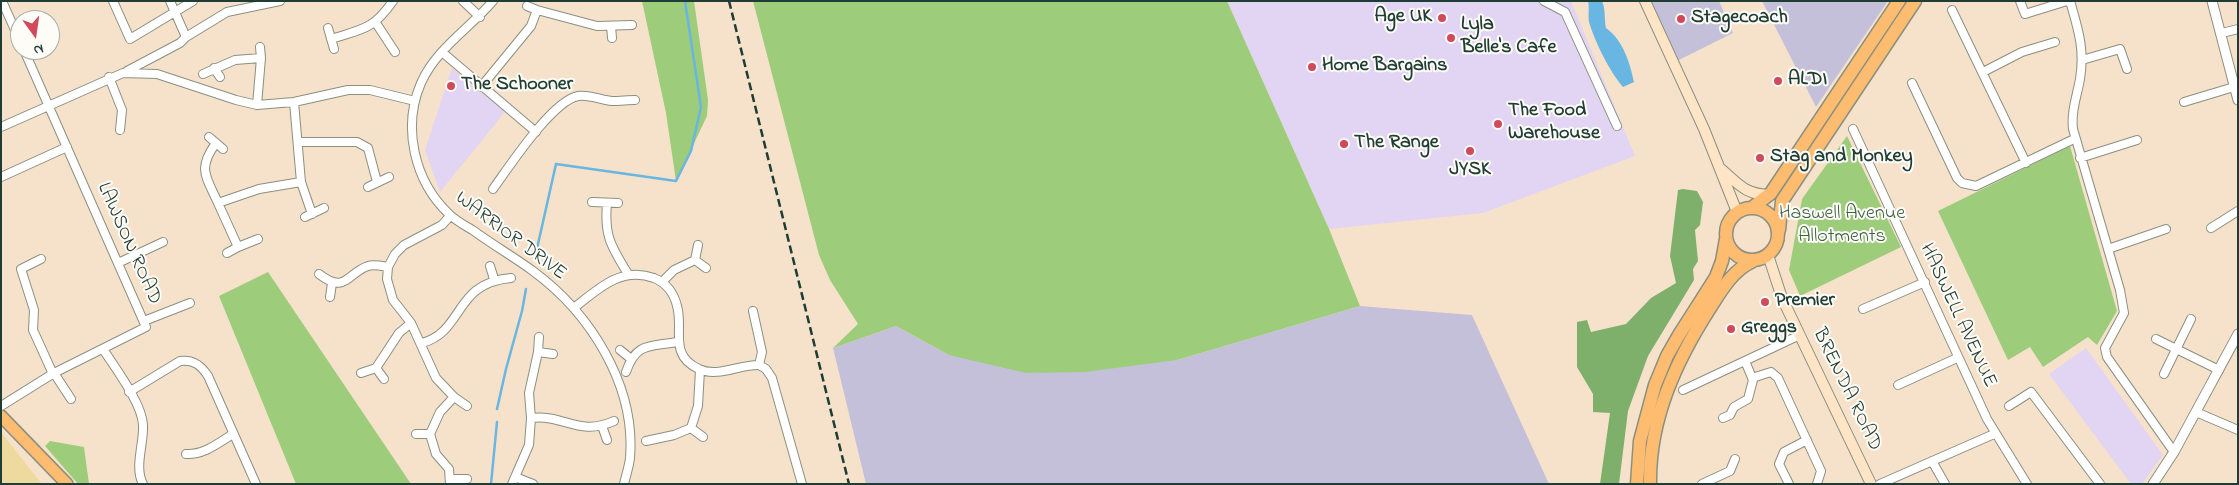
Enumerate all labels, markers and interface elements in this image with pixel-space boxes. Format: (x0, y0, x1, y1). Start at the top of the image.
place label: Age UK (1374, 6, 1432, 30)
place label: Stagecoach (1691, 7, 1788, 31)
north arrow (10, 10, 60, 60)
marker: Age UK (1436, 12, 1448, 24)
marker: Stagecoach (1675, 13, 1687, 25)
place label: Lyla Belle's Cafe (1461, 14, 1556, 61)
marker: Lyla Belle's Cafe (1445, 32, 1457, 44)
text: N (31, 38, 46, 60)
place label: Home Bargains (1322, 55, 1447, 79)
marker: Home Bargains (1306, 61, 1318, 73)
place label: ALDI (1788, 69, 1827, 93)
place label: The Schooner (461, 74, 573, 98)
marker: ALDI (1772, 75, 1784, 87)
marker: The Schooner (445, 80, 457, 92)
place label: The Food Warehouse (1508, 100, 1600, 147)
marker: The Food Warehouse (1492, 118, 1504, 130)
place label: The Range (1354, 132, 1439, 156)
marker: The Range (1338, 138, 1350, 150)
marker: JYSK (1464, 145, 1476, 157)
place label: Stag and Monkey (1770, 146, 1912, 170)
marker: Stag and Monkey (1754, 152, 1766, 164)
place label: JYSK (1449, 159, 1491, 183)
street label: LAWSON ROAD (90, 179, 166, 309)
street label: WARRIOR DRIVE (450, 187, 570, 287)
park label: Haswell Avenue Allotments (1779, 203, 1905, 250)
street label: HASWELL AVENUE (1913, 240, 2001, 392)
place label: Premier (1775, 290, 1835, 314)
marker: Premier (1759, 296, 1771, 308)
place label: Greggs (1741, 317, 1797, 341)
marker: Greggs (1725, 323, 1737, 335)
street label: BRENDA ROAD (1806, 325, 1886, 455)

